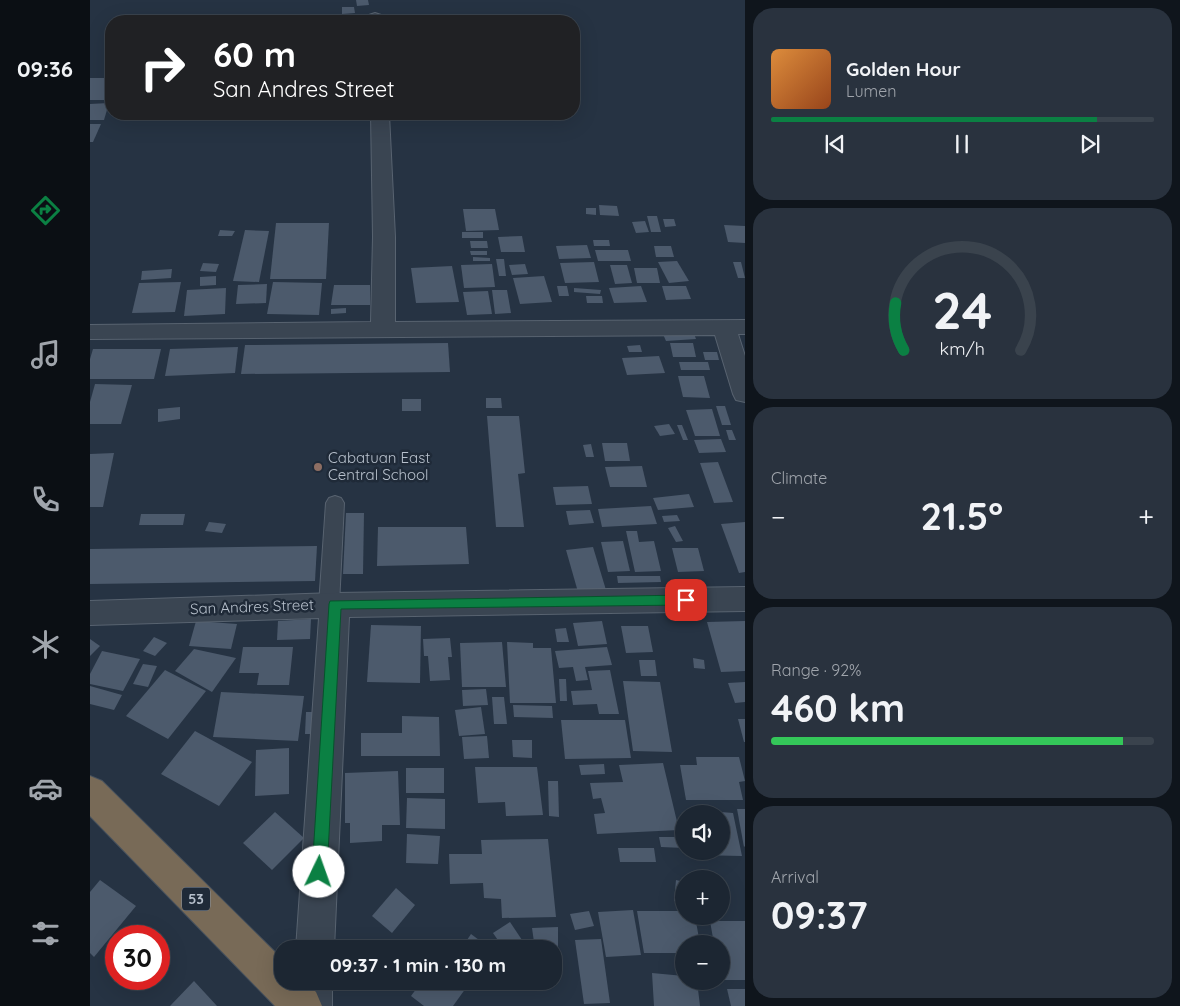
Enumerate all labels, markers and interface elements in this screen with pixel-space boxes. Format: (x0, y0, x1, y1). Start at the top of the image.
text: 60 m (213, 32, 296, 76)
icon: right (130, 35, 195, 100)
text: 09:36 (17, 55, 73, 83)
text: Golden Hour (846, 57, 961, 81)
text: San Andres Street (213, 75, 395, 103)
text: Lumen (846, 81, 897, 101)
icon: previous (821, 130, 849, 158)
icon: pause (948, 130, 976, 158)
icon: next (1076, 130, 1104, 158)
icon: directions (28, 193, 63, 228)
text: 24 (932, 277, 993, 342)
icon: music (28, 337, 63, 372)
text: km/h (940, 337, 985, 359)
place label: Cabatuan East Central School (328, 448, 430, 484)
marker: Cabatuan East Central School (312, 461, 324, 473)
text: Climate (771, 468, 827, 488)
icon: phone (28, 482, 63, 517)
text: 21.5° (921, 492, 1003, 540)
text: − (771, 499, 786, 534)
text: + (1138, 499, 1154, 534)
pin (665, 579, 707, 621)
icon: arrive (672, 586, 700, 614)
street label: San Andres Street (190, 595, 314, 618)
icon: climate (28, 627, 63, 662)
text: Range · 92% (771, 660, 862, 680)
text: 460 km (771, 684, 905, 732)
icon: car (28, 771, 63, 806)
map controls (675, 805, 730, 990)
button: sound (675, 805, 730, 860)
position arrow (292, 845, 344, 897)
text: Arrival (771, 867, 819, 887)
button: + (675, 870, 730, 925)
road number: 53 (182, 888, 210, 911)
text: 09:37 (771, 891, 868, 939)
icon: filters (28, 916, 63, 951)
speed limit sign: 30 (105, 925, 170, 990)
button: − (675, 935, 730, 990)
text: 09:37 · 1 min · 130 m (330, 953, 506, 977)

